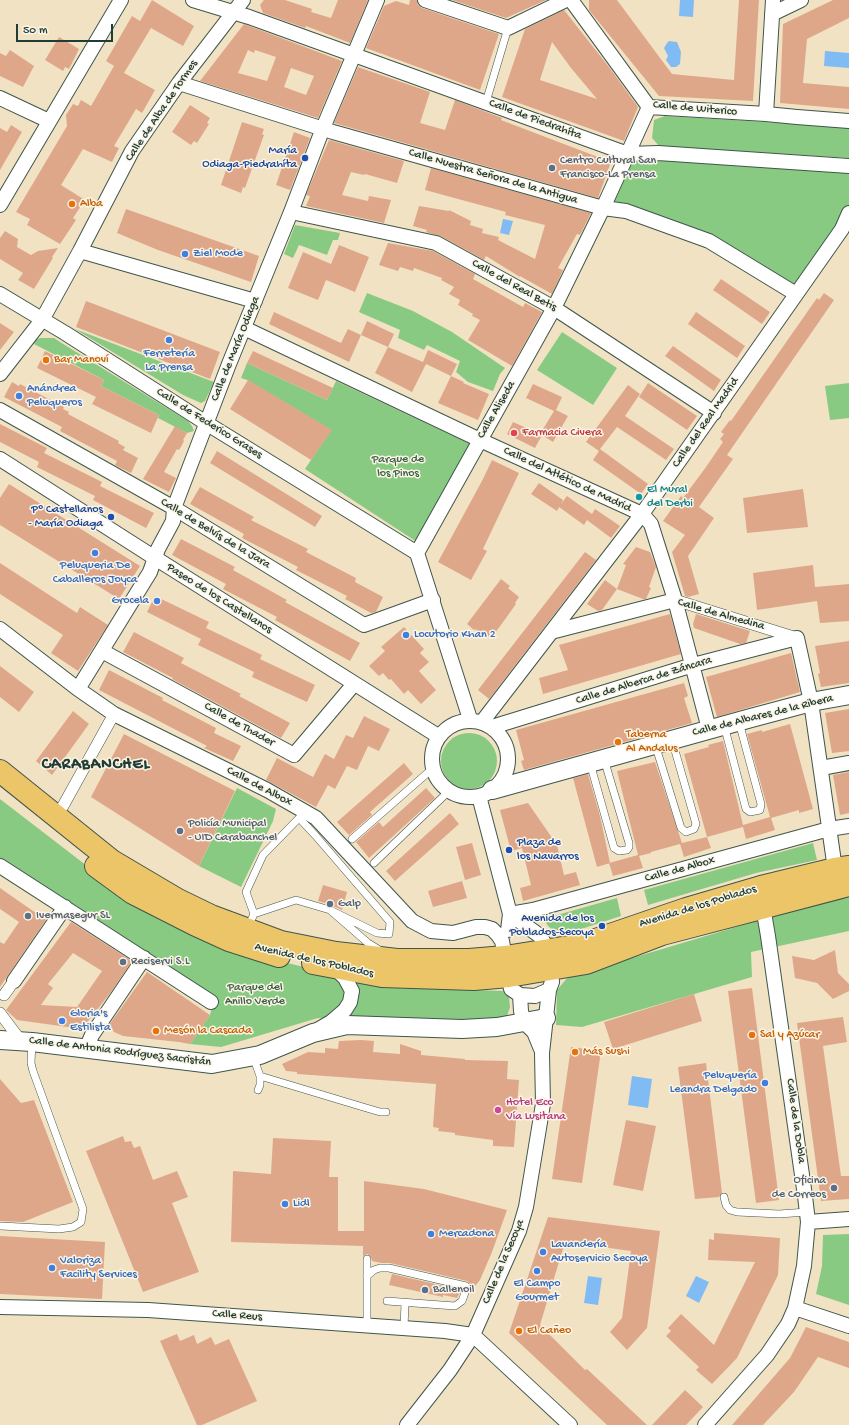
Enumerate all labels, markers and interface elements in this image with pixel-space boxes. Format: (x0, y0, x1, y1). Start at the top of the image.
scale bar (18, 16, 115, 42)
text: 50 m (23, 24, 48, 38)
street label: Calle de Alba de Tormes (123, 57, 201, 165)
street label: Calle de Piedrahíta (487, 97, 583, 143)
street label: Calle de Witerico (652, 98, 738, 120)
place label: María Odiaga-Piedrahíta (202, 144, 297, 172)
street label: Calle Nuestra Señora de la Antigua (407, 146, 579, 208)
marker: María Odiaga-Piedrahíta (300, 153, 310, 163)
place label: Centro Cultural San Francisco-La Prensa (560, 154, 656, 182)
marker: Centro Cultural San Francisco-La Prensa (547, 163, 557, 173)
place label: Alba (80, 197, 103, 211)
marker: Alba (67, 199, 77, 209)
place label: Ziel Mode (193, 247, 243, 261)
marker: Ziel Mode (180, 249, 190, 259)
street label: Calle del Real Betis (469, 257, 559, 315)
street label: Calle de María Odiaga (208, 294, 264, 404)
marker: Ferretería La Prensa (164, 335, 174, 345)
place label: Ferretería La Prensa (143, 347, 195, 375)
place label: Bar Manoví (54, 353, 109, 367)
marker: Bar Manoví (41, 355, 51, 365)
street label: Calle del Real Madrid (669, 375, 743, 471)
street label: Calle Aliseda (475, 379, 519, 441)
place label: Anándrea Peluqueros (27, 382, 82, 410)
street label: Calle de Federico Grases (153, 385, 265, 463)
marker: Anándrea Peluqueros (14, 391, 24, 401)
place label: Farmacia Civera (522, 426, 602, 440)
marker: Farmacia Civera (509, 428, 519, 438)
street label: Calle del Atlético de Madrid (501, 444, 633, 516)
park label: Parque de los Pinos (372, 453, 424, 481)
place label: El Mural del Derbi (647, 483, 693, 511)
marker: El Mural del Derbi (634, 492, 644, 502)
street label: Calle de Belvís de la Jara (157, 495, 273, 573)
place label: Pº Castellanos - María Odiaga (28, 503, 103, 531)
marker: Pº Castellanos - María Odiaga (106, 512, 116, 522)
marker: Peluqueria De Caballeros Joyca (90, 548, 100, 558)
place label: Peluqueria De Caballeros Joyca (53, 559, 137, 587)
street label: Paseo de los Castellanos (163, 561, 275, 637)
place label: Grocela (111, 594, 149, 608)
marker: Grocela (152, 596, 162, 606)
street label: Calle de Almedina (676, 596, 766, 634)
place label: Locutorio Khan 2 (414, 628, 496, 642)
marker: Locutorio Khan 2 (401, 630, 411, 640)
street label: Calle de Alberca de Záncara (574, 653, 714, 709)
street label: Calle de Albares de la Ribera (691, 692, 835, 740)
street label: Calle de Thader (201, 700, 277, 750)
place label: Taberna Al Andalus (626, 728, 678, 756)
marker: Taberna Al Andalus (613, 737, 623, 747)
district label: CARABANCHEL (42, 756, 150, 776)
street label: Calle de Albox (224, 764, 294, 810)
place label: Policía Municipal - UID Carabanchel (188, 817, 277, 845)
marker: Policía Municipal - UID Carabanchel (175, 826, 185, 836)
place label: Plaza de los Navarros (517, 836, 579, 864)
marker: Plaza de los Navarros (504, 845, 514, 855)
street label: Calle de Albox (643, 854, 717, 886)
street label: Avenida de los Poblados (638, 882, 758, 932)
place label: Galp (338, 897, 361, 911)
marker: Galp (325, 899, 335, 909)
place label: Ivermasegur SL (36, 909, 110, 923)
marker: Ivermasegur SL (23, 911, 33, 921)
place label: Avenida de los Poblados-Secoya (509, 912, 594, 940)
marker: Avenida de los Poblados-Secoya (597, 921, 607, 931)
street label: Avenida de los Poblados (253, 940, 375, 982)
place label: Reciservi S.L (131, 955, 189, 969)
marker: Reciservi S.L (118, 957, 128, 967)
park label: Parque del Anillo Verde (225, 981, 285, 1009)
place label: Gloria's Estilista (70, 1007, 111, 1035)
marker: Gloria's Estilista (57, 1016, 67, 1026)
place label: Mesón la Cascada (164, 1024, 252, 1038)
marker: Mesón la Cascada (151, 1026, 161, 1036)
place label: Sal y Azúcar (760, 1028, 819, 1042)
marker: Sal y Azúcar (747, 1030, 757, 1040)
street label: Calle de Antonia Rodríguez Sacristán (28, 1034, 212, 1070)
place label: Más Sushi (583, 1045, 630, 1059)
marker: Más Sushi (570, 1047, 580, 1057)
place label: Peluquería Leandra Delgado (670, 1069, 757, 1097)
marker: Peluquería Leandra Delgado (760, 1078, 770, 1088)
street label: Calle de la Dobla (782, 1078, 808, 1164)
place label: Hotel Eco Vía Lusitana (506, 1096, 566, 1124)
marker: Hotel Eco Vía Lusitana (493, 1105, 503, 1115)
place label: Oficina de Correos (772, 1174, 826, 1202)
marker: Oficina de Correos (829, 1183, 839, 1193)
place label: Lidl (293, 1197, 310, 1211)
marker: Lidl (280, 1199, 290, 1209)
street label: Calle de la Secoya (480, 1218, 528, 1306)
place label: Mercadona (439, 1227, 494, 1241)
marker: Mercadona (426, 1229, 436, 1239)
place label: Lavandería Autoservicio Secoya (551, 1238, 648, 1266)
marker: Lavandería Autoservicio Secoya (538, 1247, 548, 1257)
place label: Valoriza Facility Services (60, 1254, 137, 1282)
marker: Valoriza Facility Services (47, 1263, 57, 1273)
marker: El Campo Gourmet (532, 1266, 542, 1276)
place label: El Campo Gourmet (514, 1277, 560, 1305)
place label: Ballenoil (433, 1283, 474, 1297)
marker: Ballenoil (420, 1285, 430, 1295)
street label: Calle Reus (212, 1307, 262, 1325)
place label: El Cañeo (527, 1324, 571, 1338)
marker: El Cañeo (514, 1326, 524, 1336)

